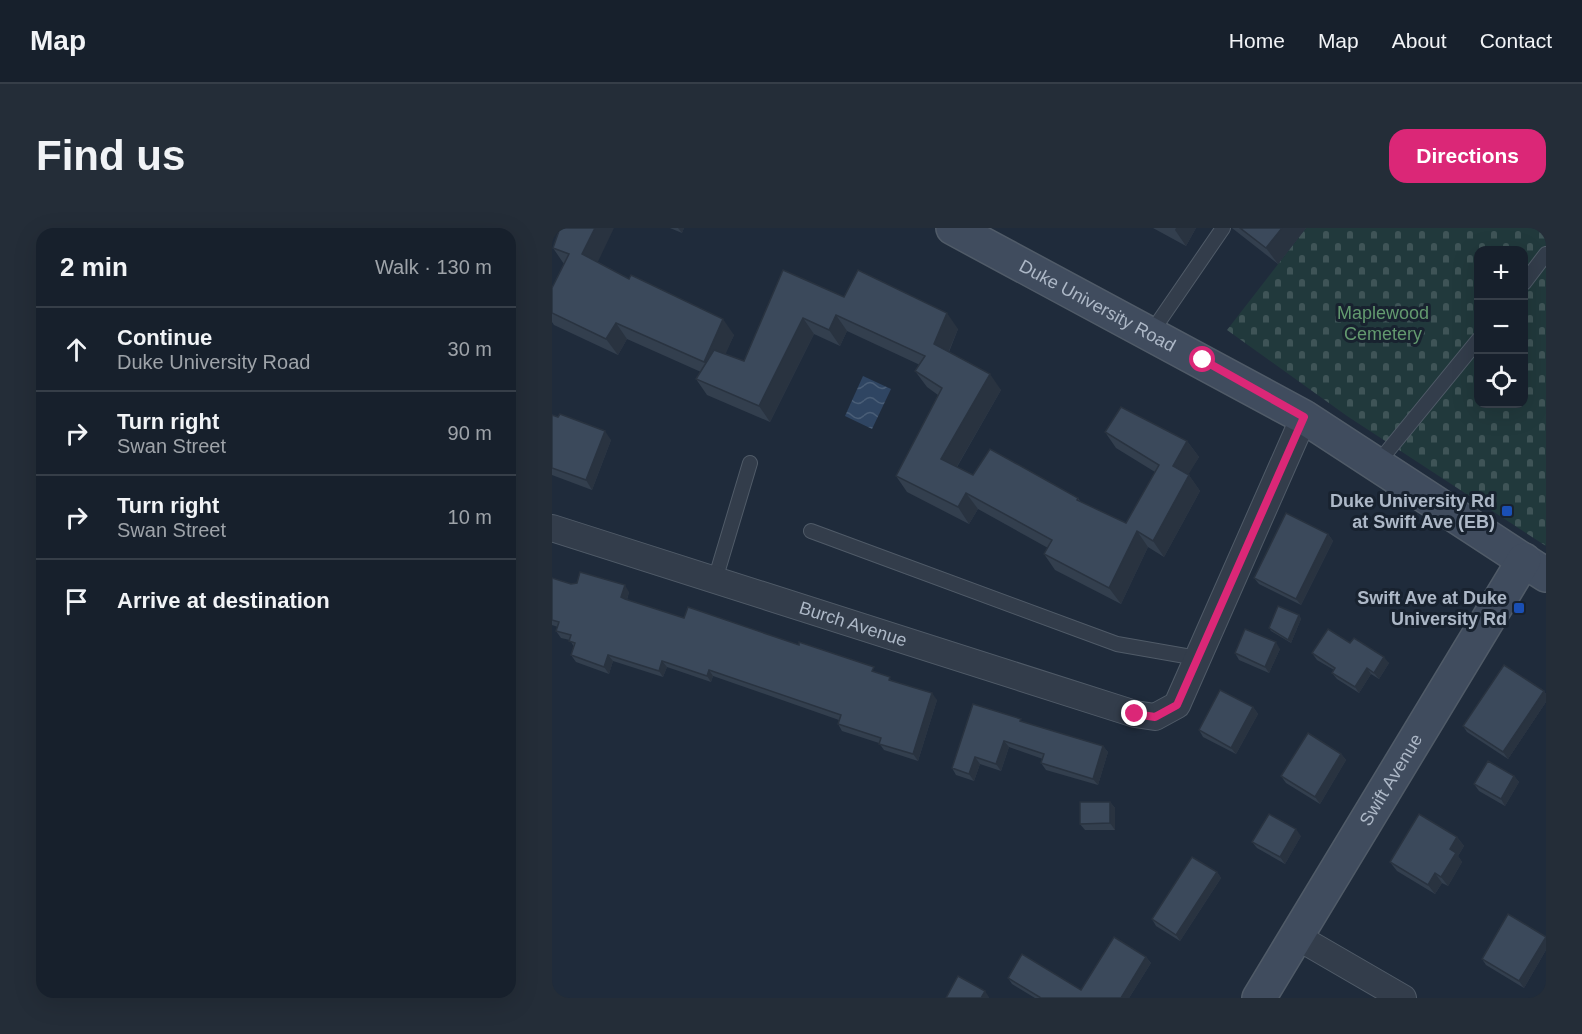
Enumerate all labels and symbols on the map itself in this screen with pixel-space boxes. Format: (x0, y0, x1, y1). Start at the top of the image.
street label: Duke University Road (1016, 256, 1179, 356)
park label: Maplewood Cemetery (1337, 303, 1429, 344)
route start (1189, 346, 1215, 372)
place label: Duke University Rd at Swift Ave (EB) (1330, 491, 1495, 532)
marker: Duke University Rd at Swift Ave (EB) (1500, 504, 1514, 518)
place label: Swift Ave at Duke University Rd (1357, 588, 1507, 629)
street label: Burch Avenue (797, 598, 909, 651)
marker: Swift Ave at Duke University Rd (1512, 601, 1526, 615)
route end (1121, 700, 1147, 726)
street label: Swift Avenue (1356, 730, 1426, 829)

